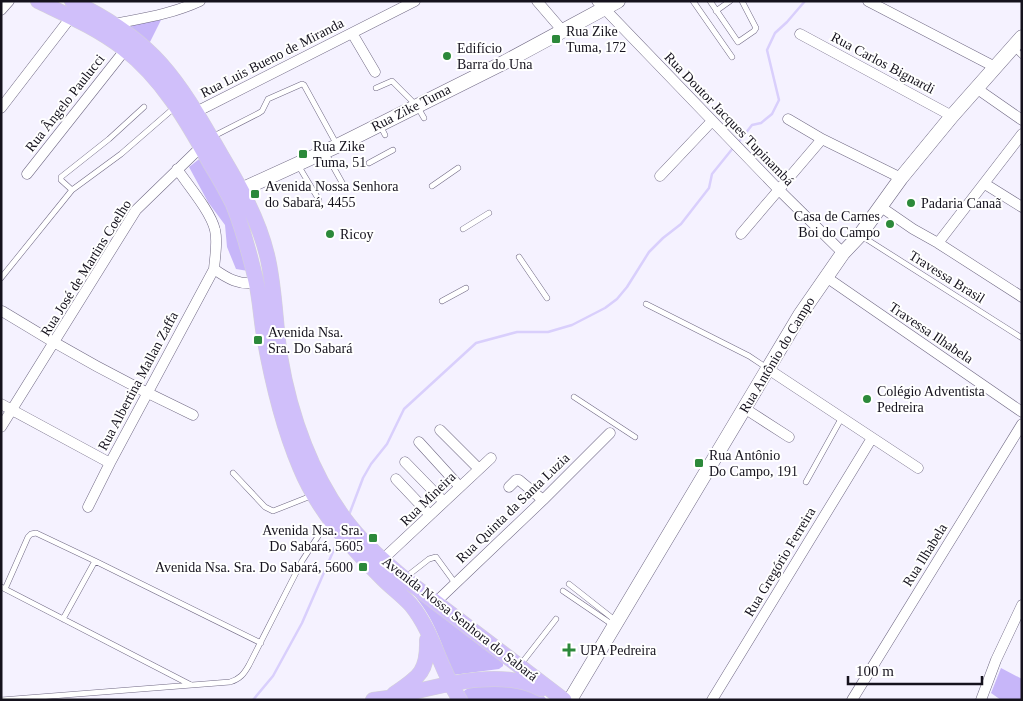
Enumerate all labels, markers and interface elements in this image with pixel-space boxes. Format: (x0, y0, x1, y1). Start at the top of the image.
street label: Rua Luis Bueno de Miranda (198, 15, 347, 101)
place label: Rua Zike Tuma, 172 (566, 24, 626, 55)
street label: Rua Carlos Bignardi (829, 29, 937, 97)
marker: Rua Zike Tuma, 172 (550, 33, 562, 45)
place label: Edifício Barra do Una (457, 41, 533, 72)
street label: Rua Doutor Jacques Tupinambá (661, 49, 797, 189)
marker: Edifício Barra do Una (441, 50, 453, 62)
street label: Rua Ângelo Paulucci (22, 51, 108, 154)
street label: Rua Zike Tuma (369, 81, 454, 134)
place label: Rua Zike Tuma, 51 (313, 139, 366, 170)
marker: Rua Zike Tuma, 51 (297, 148, 309, 160)
place label: Avenida Nossa Senhora do Sabará, 4455 (265, 179, 399, 210)
marker: Avenida Nossa Senhora do Sabará, 4455 (249, 188, 261, 200)
place label: Padaria Canaã (921, 196, 1002, 211)
street label: Rua José de Martins Coelho (38, 197, 134, 339)
marker: Padaria Canaã (905, 197, 917, 209)
place label: Casa de Carnes Boi do Campo (794, 209, 880, 240)
marker: Casa de Carnes Boi do Campo (884, 218, 896, 230)
place label: Ricoy (340, 227, 373, 242)
marker: Ricoy (324, 228, 336, 240)
street label: Travessa Brasil (906, 248, 988, 306)
street label: Rua Antônio do Campo (736, 294, 818, 416)
street label: Travessa Ilhabela (886, 299, 976, 367)
street label: Rua Albertina Mallan Zaffa (95, 308, 181, 453)
place label: Avenida Nsa. Sra. Do Sabará (268, 325, 353, 356)
marker: Avenida Nsa. Sra. Do Sabará (252, 334, 264, 346)
place label: Colégio Adventista Pedreira (877, 384, 986, 415)
marker: Colégio Adventista Pedreira (861, 393, 873, 405)
place label: Rua Antônio Do Campo, 191 (709, 448, 798, 479)
street label: Rua Quinta da Santa Luzia (454, 450, 573, 566)
marker: Rua Antônio Do Campo, 191 (693, 457, 705, 469)
street label: Rua Mineira (397, 469, 459, 529)
street label: Rua Gregório Ferreira (742, 504, 819, 619)
street label: Rua Ilhabela (900, 520, 951, 589)
place label: Avenida Nsa. Sra. Do Sabará, 5605 (262, 523, 363, 554)
marker: Avenida Nsa. Sra. Do Sabará, 5605 (367, 532, 379, 544)
street label: Avenida Nossa Senhora do Sabará (380, 554, 541, 685)
place label: Avenida Nsa. Sra. Do Sabará, 5600 (155, 560, 353, 575)
marker: Avenida Nsa. Sra. Do Sabará, 5600 (357, 561, 369, 573)
marker: UPA Pedreira (562, 643, 576, 657)
place label: UPA Pedreira (580, 643, 657, 658)
scale bar (848, 654, 982, 686)
text: 100 m (856, 663, 894, 679)

